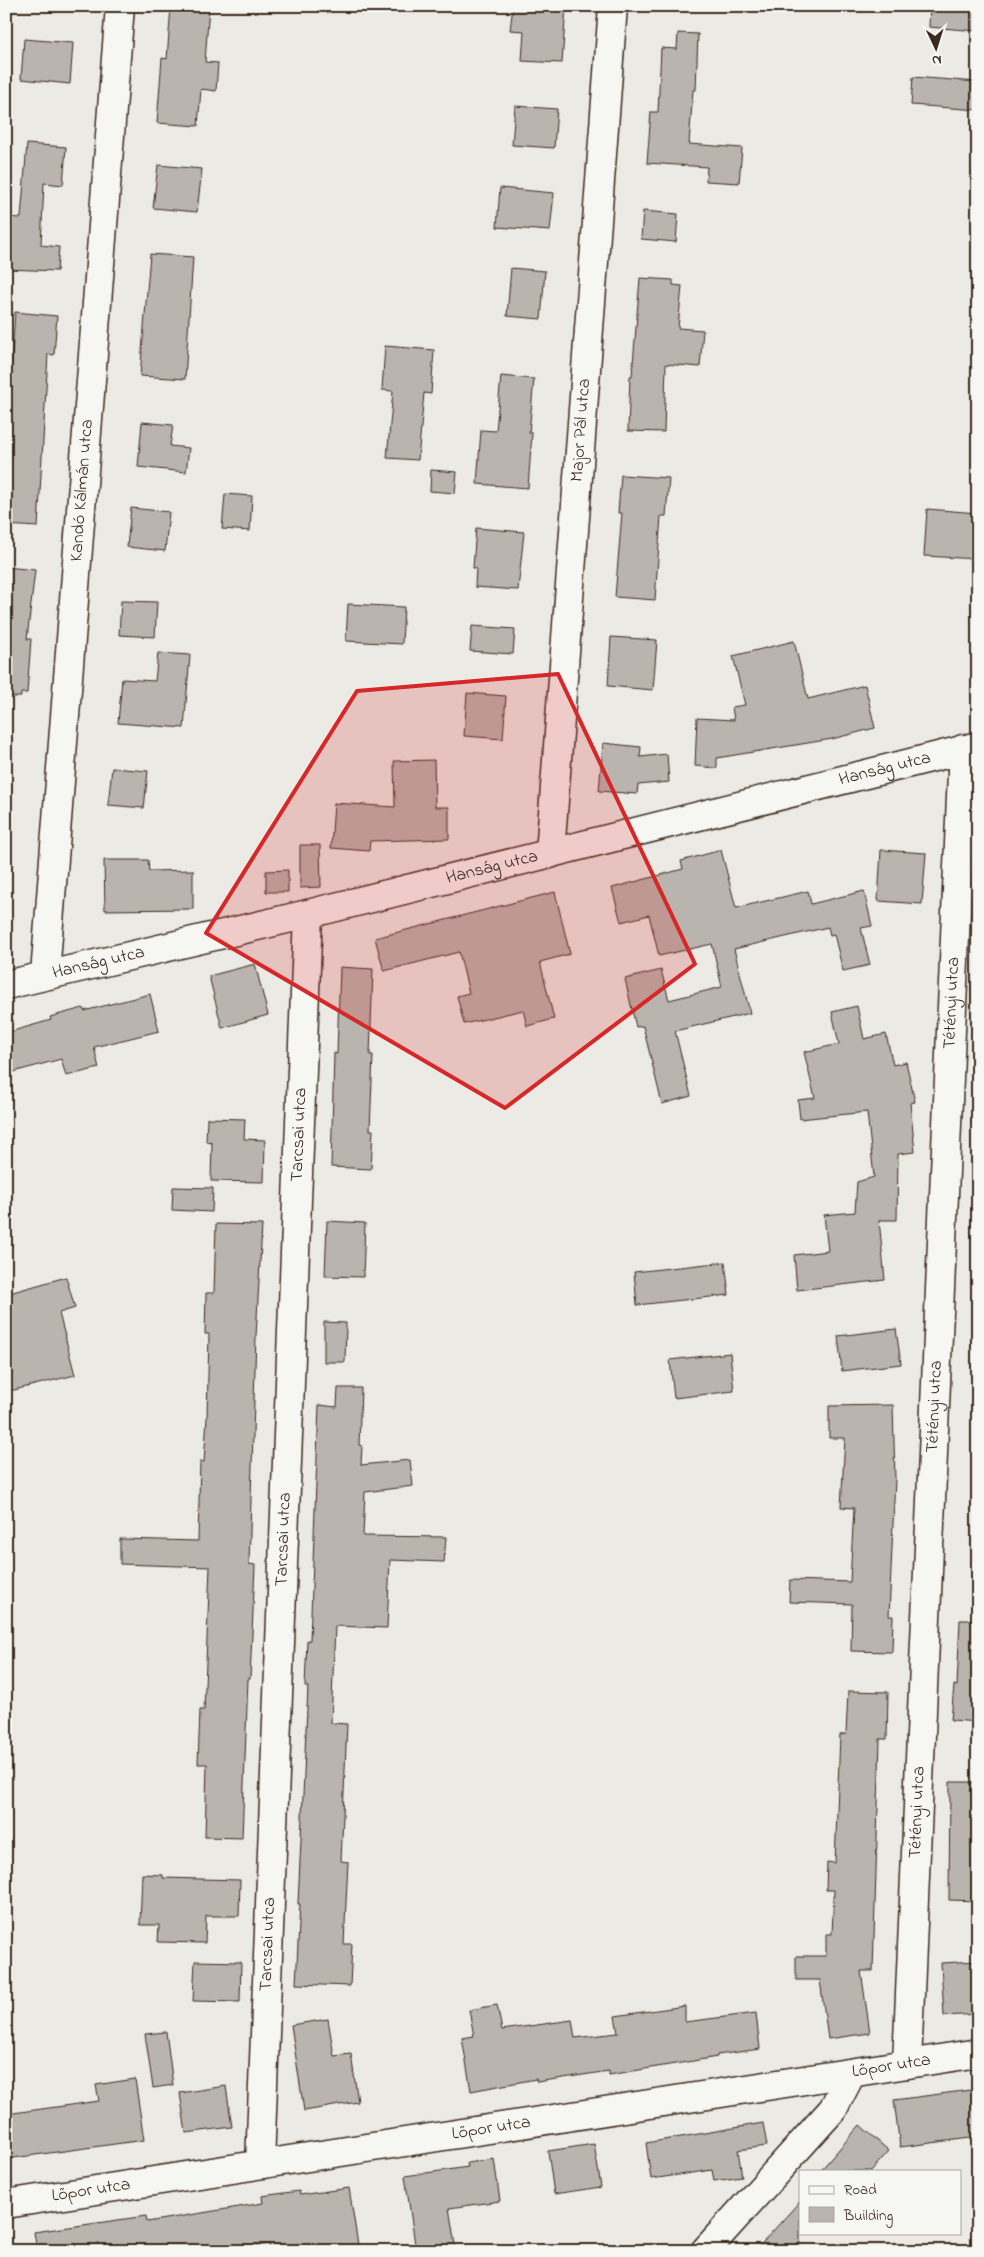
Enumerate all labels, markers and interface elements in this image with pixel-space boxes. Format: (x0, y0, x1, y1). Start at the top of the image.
north arrow (912, 22, 962, 72)
text: N (931, 49, 942, 70)
street label: Major Pál utca (565, 377, 598, 483)
street label: Kandó Kálmán utca (64, 418, 101, 563)
street label: Hanság utca (836, 745, 934, 793)
street label: Hanság utca (443, 844, 541, 892)
street label: Hanság utca (50, 940, 147, 987)
street label: Tétényi utca (937, 956, 967, 1050)
street label: Tarcsai utca (285, 1087, 314, 1182)
street label: Tétényi utca (920, 1360, 950, 1453)
street label: Tarcsai utca (269, 1492, 299, 1587)
street label: Tétényi utca (903, 1765, 933, 1859)
street label: Tarcsai utca (254, 1897, 283, 1992)
street label: Lőpor utca (850, 2048, 933, 2085)
street label: Lőpor utca (450, 2110, 532, 2148)
legend (799, 2170, 962, 2234)
street label: Lőpor utca (50, 2172, 132, 2210)
text: Road (844, 2179, 877, 2201)
text: Building (843, 2205, 893, 2228)

